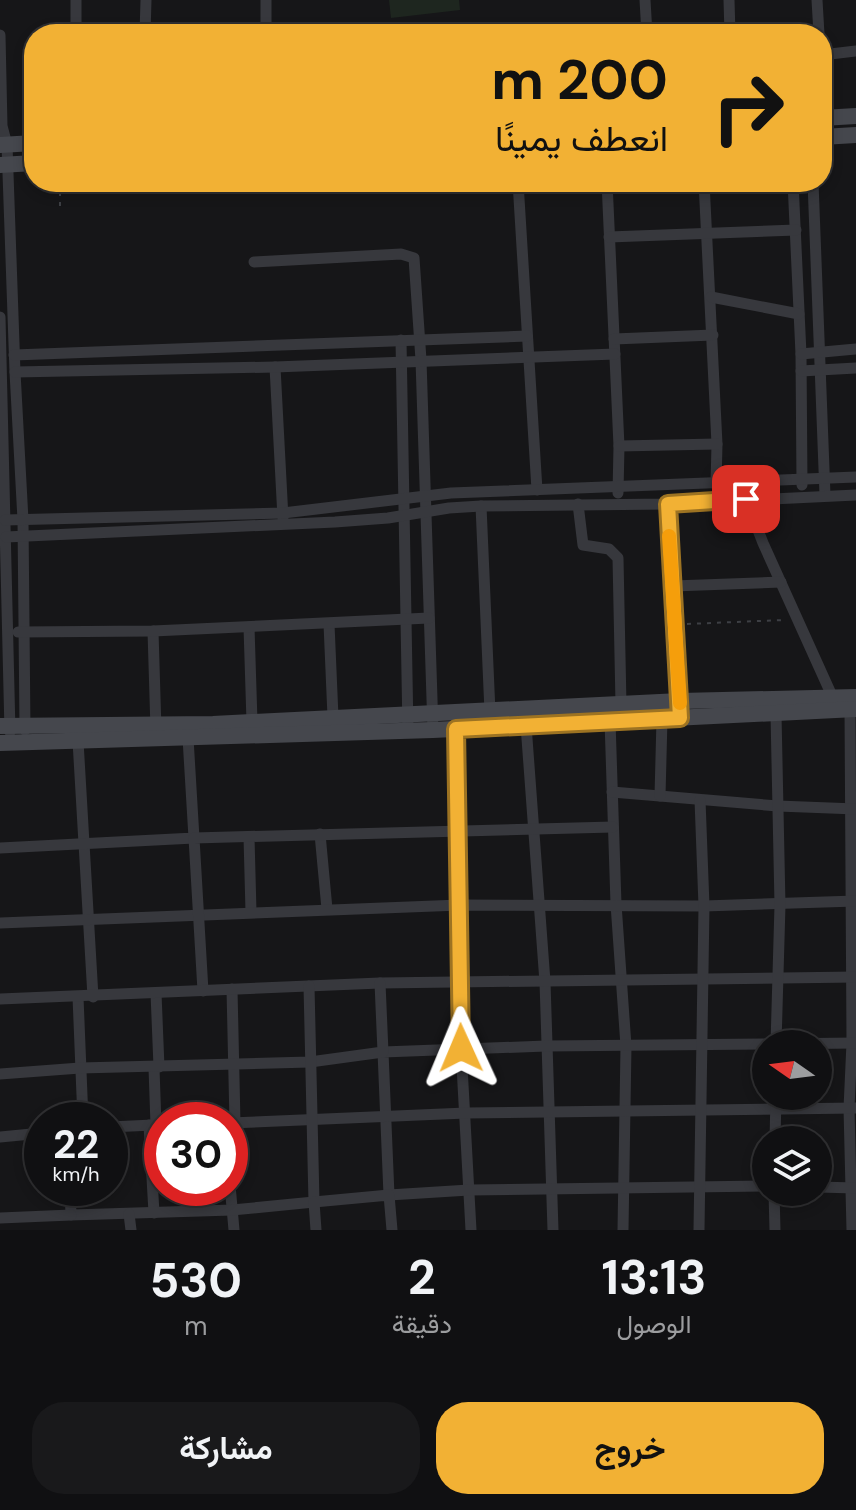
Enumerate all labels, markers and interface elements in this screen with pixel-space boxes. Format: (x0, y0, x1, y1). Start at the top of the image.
text: 200 m (491, 43, 668, 116)
icon: right (696, 56, 800, 160)
text: انعطف يمينًا (495, 115, 668, 162)
pin (712, 465, 780, 533)
icon: arrive (724, 477, 768, 521)
position arrow (419, 1006, 503, 1090)
north arrow (752, 1030, 832, 1110)
map controls (752, 1030, 832, 1206)
speed limit sign: 30 (144, 1102, 248, 1206)
text: 22 (53, 1118, 99, 1170)
button: layers (752, 1126, 832, 1206)
text: km/h (52, 1161, 100, 1187)
text: 2 (408, 1246, 436, 1309)
text: 13:13 (601, 1246, 706, 1309)
text: 530 (150, 1249, 242, 1312)
text: دقيقة (392, 1307, 452, 1341)
text: الوصول (616, 1307, 691, 1341)
text: m (184, 1309, 207, 1343)
button: مشاركة (32, 1402, 420, 1494)
button: خروج (436, 1402, 824, 1494)

